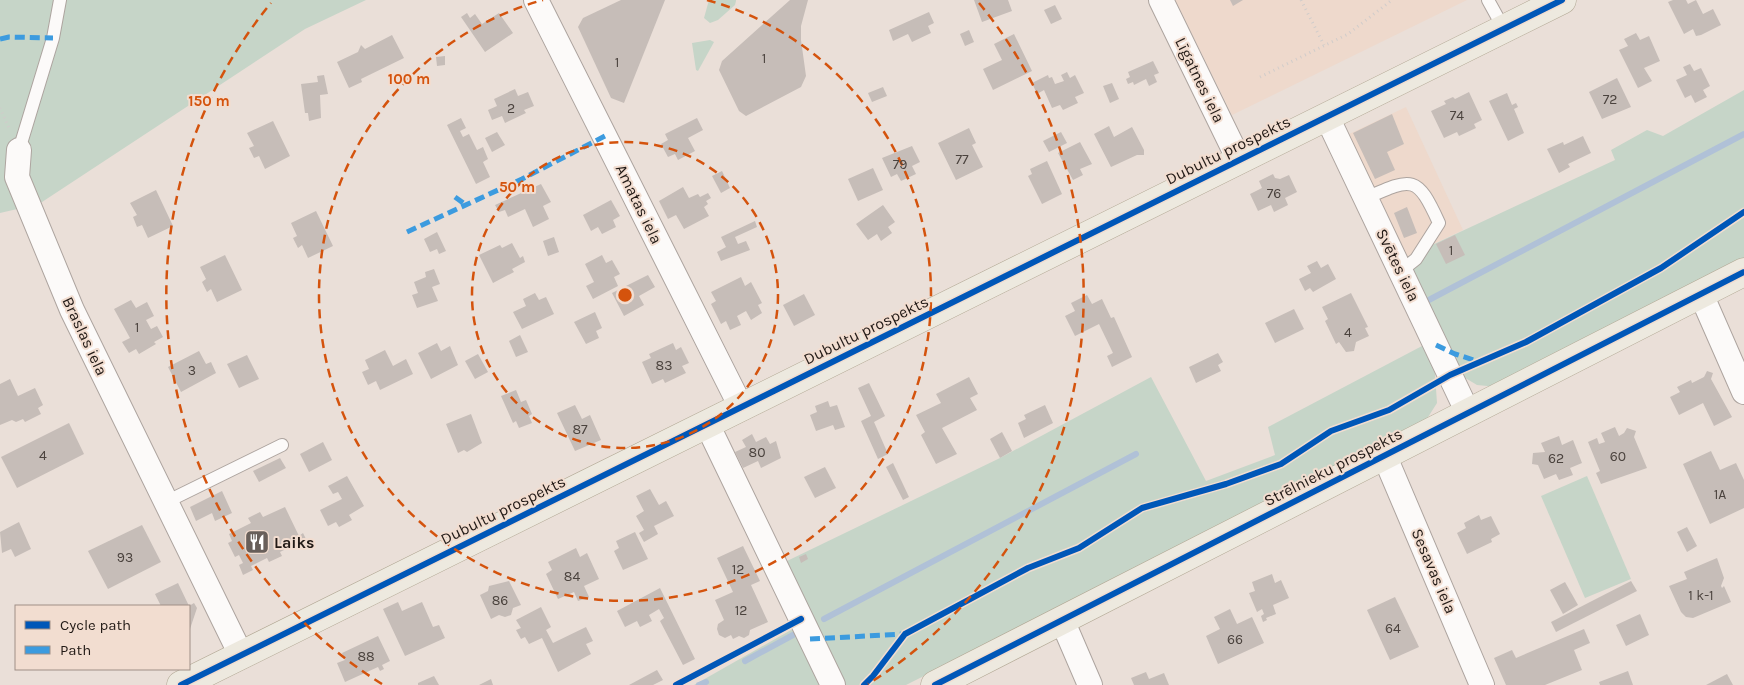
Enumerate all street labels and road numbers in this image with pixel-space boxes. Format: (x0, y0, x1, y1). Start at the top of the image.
street label: Līgatnes iela (1171, 34, 1229, 126)
street label: Dubultu prospekts (1162, 111, 1294, 189)
street label: Amatas iela (612, 161, 666, 247)
street label: Svētes iela (1372, 225, 1424, 305)
street label: Dubultu prospekts (800, 291, 932, 369)
street label: Braslas iela (58, 294, 112, 378)
street label: Strēlnieku prospekts (1261, 424, 1405, 510)
street label: Dubultu prospekts (437, 471, 569, 549)
street label: Sesavas iela (1408, 526, 1460, 616)

